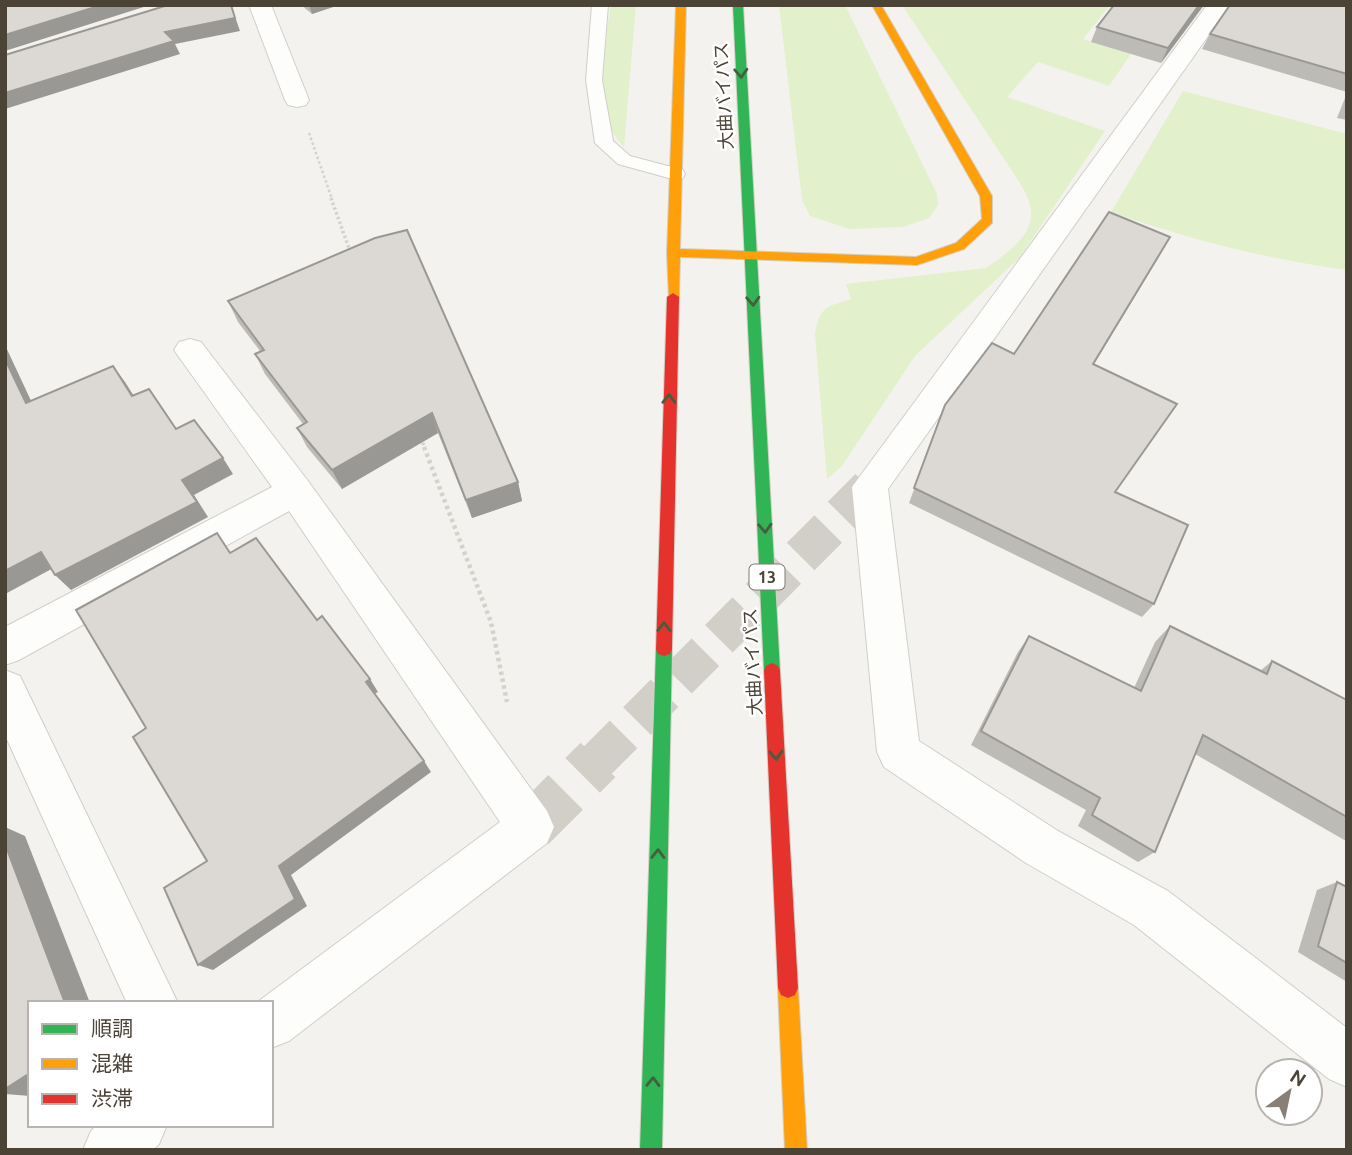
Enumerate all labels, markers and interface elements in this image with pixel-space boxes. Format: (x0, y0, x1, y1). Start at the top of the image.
street label: 大曲バイパス (710, 42, 736, 150)
one-way arrow (734, 68, 749, 79)
one-way arrow (746, 295, 761, 306)
one-way arrow (662, 393, 677, 404)
one-way arrow (757, 523, 772, 534)
road number: 13 (750, 564, 784, 590)
street label: 大曲バイパス (739, 608, 765, 716)
one-way arrow (656, 621, 672, 631)
one-way arrow (769, 750, 784, 761)
one-way arrow (651, 848, 666, 859)
legend (28, 1001, 273, 1127)
text: 順調 (91, 1016, 133, 1040)
text: 混雑 (91, 1051, 133, 1075)
north arrow (1254, 1057, 1324, 1127)
text: N (1286, 1065, 1310, 1091)
one-way arrow (645, 1076, 661, 1086)
text: 渋滞 (91, 1086, 133, 1110)

